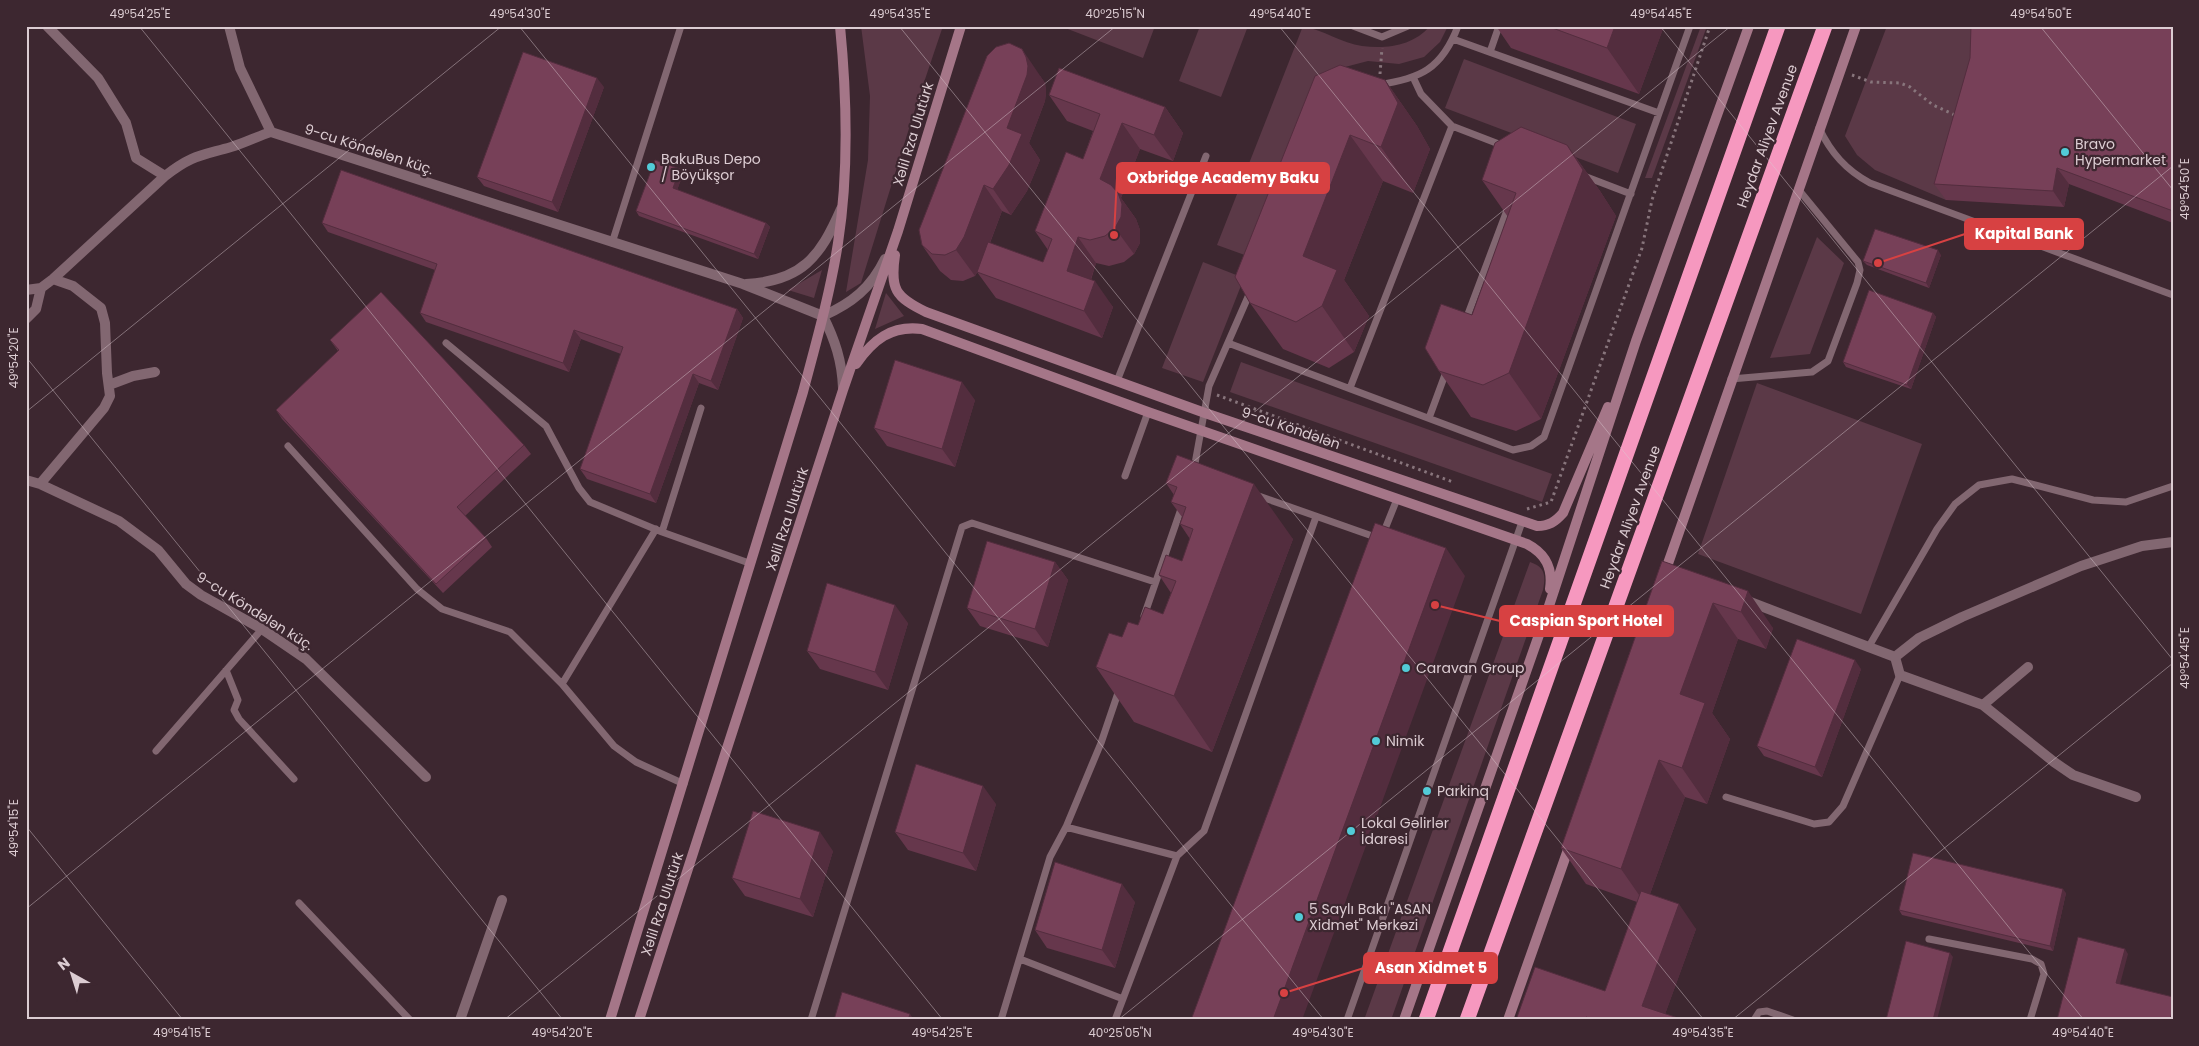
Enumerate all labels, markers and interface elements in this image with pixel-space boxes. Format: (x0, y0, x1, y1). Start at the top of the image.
text: 49°54'25"E (109, 5, 171, 22)
text: 49°54'30"E (489, 5, 551, 22)
text: 49°54'35"E (869, 5, 931, 22)
text: 40°25'15"N (1085, 5, 1145, 22)
text: 49°54'40"E (1249, 5, 1311, 22)
text: 49°54'45"E (1630, 5, 1692, 22)
text: 49°54'50"E (2010, 5, 2072, 22)
street label: Heydar Aliyev Avenue (1732, 61, 1802, 210)
street label: Xəlil Rza Ulutürk (888, 79, 939, 189)
street label: 9-cu Köndələn küç. (302, 119, 436, 179)
place label: Bravo Hypermarket (2075, 134, 2166, 170)
marker: Bravo Hypermarket (2059, 146, 2071, 158)
place label: BakuBus Depo / Böyükşor (661, 149, 761, 185)
text: 49°54'50"E (2176, 158, 2193, 220)
marker: BakuBus Depo / Böyükşor (645, 161, 657, 173)
callout: Oxbridge Academy Baku (1117, 163, 1329, 193)
text: Oxbridge Academy Baku (1127, 167, 1319, 188)
callout: Kapital Bank (1965, 219, 2083, 249)
text: Kapital Bank (1975, 223, 2074, 244)
text: 49°54'20"E (5, 327, 22, 389)
street label: 9-cu Köndələn (1239, 402, 1343, 454)
street label: Heydar Aliyev Avenue (1595, 442, 1665, 591)
street label: Xəlil Rza Ulutürk (761, 464, 813, 573)
street label: 9-cu Köndələn küç. (193, 567, 317, 655)
callout: Caspian Sport Hotel (1500, 606, 1673, 636)
text: Caspian Sport Hotel (1509, 610, 1663, 631)
text: 49°54'45"E (2176, 627, 2193, 689)
place label: Caravan Group (1416, 658, 1524, 678)
marker: Caravan Group (1400, 662, 1412, 674)
place label: Nimik (1386, 731, 1425, 751)
marker: Nimik (1370, 735, 1382, 747)
place label: Parkinq (1437, 781, 1489, 801)
marker: Parkinq (1421, 785, 1433, 797)
text: 49°54'15"E (5, 799, 22, 857)
place label: Lokal Gəlirlər İdarəsi (1361, 813, 1449, 849)
marker: Lokal Gəlirlər İdarəsi (1345, 825, 1357, 837)
street label: Xəlil Rza Ulutürk (636, 849, 688, 958)
place label: 5 Saylı Bakı "ASAN Xidmət" Mərkəzi (1309, 899, 1431, 935)
marker: 5 Saylı Bakı "ASAN Xidmət" Mərkəzi (1293, 911, 1305, 923)
north arrow (48, 948, 98, 998)
text: N (53, 953, 74, 975)
callout: Asan Xidmet 5 (1364, 953, 1497, 983)
text: Asan Xidmet 5 (1375, 957, 1487, 978)
text: 49°54'15"E (153, 1024, 211, 1041)
text: 49°54'20"E (531, 1024, 593, 1041)
text: 49°54'25"E (911, 1024, 973, 1041)
text: 40°25'05"N (1088, 1024, 1152, 1041)
text: 49°54'30"E (1292, 1024, 1354, 1041)
text: 49°54'35"E (1672, 1024, 1734, 1041)
text: 49°54'40"E (2052, 1024, 2114, 1041)

